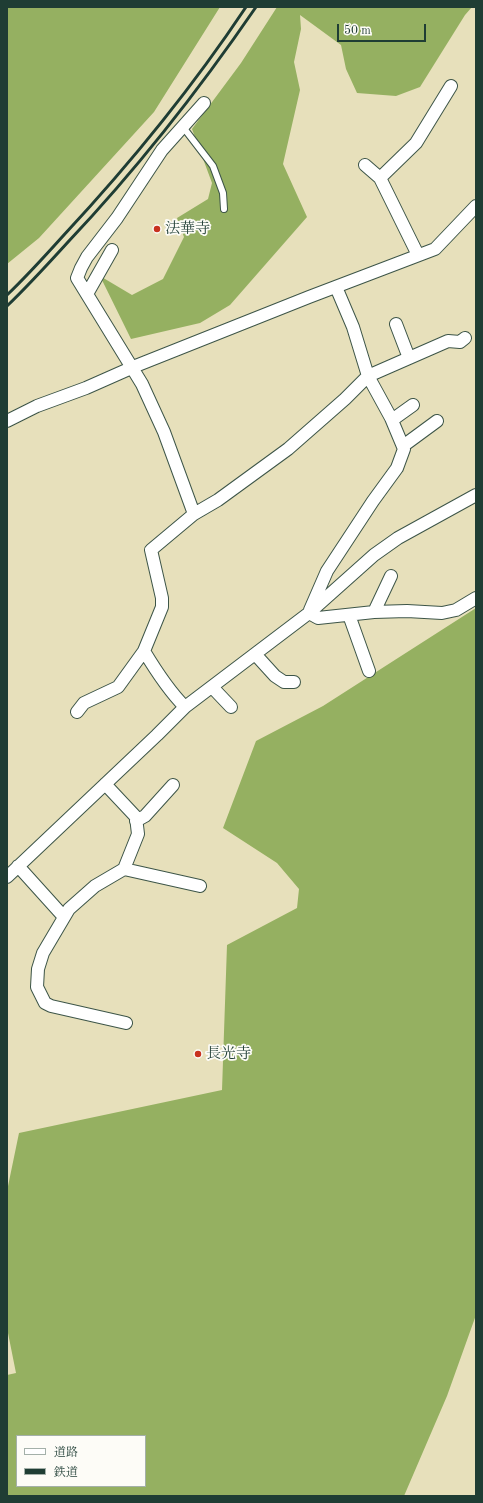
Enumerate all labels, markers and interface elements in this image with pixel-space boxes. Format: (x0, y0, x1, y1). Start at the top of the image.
scale bar (339, 16, 428, 42)
text: 50 m (344, 25, 371, 37)
place label: 法華寺 (165, 220, 210, 238)
marker: 法華寺 (152, 224, 162, 234)
place label: 長光寺 (206, 1045, 251, 1063)
marker: 長光寺 (193, 1049, 203, 1059)
legend (16, 1435, 146, 1487)
text: 道路 (54, 1447, 78, 1459)
text: 鉄道 (54, 1467, 78, 1479)

